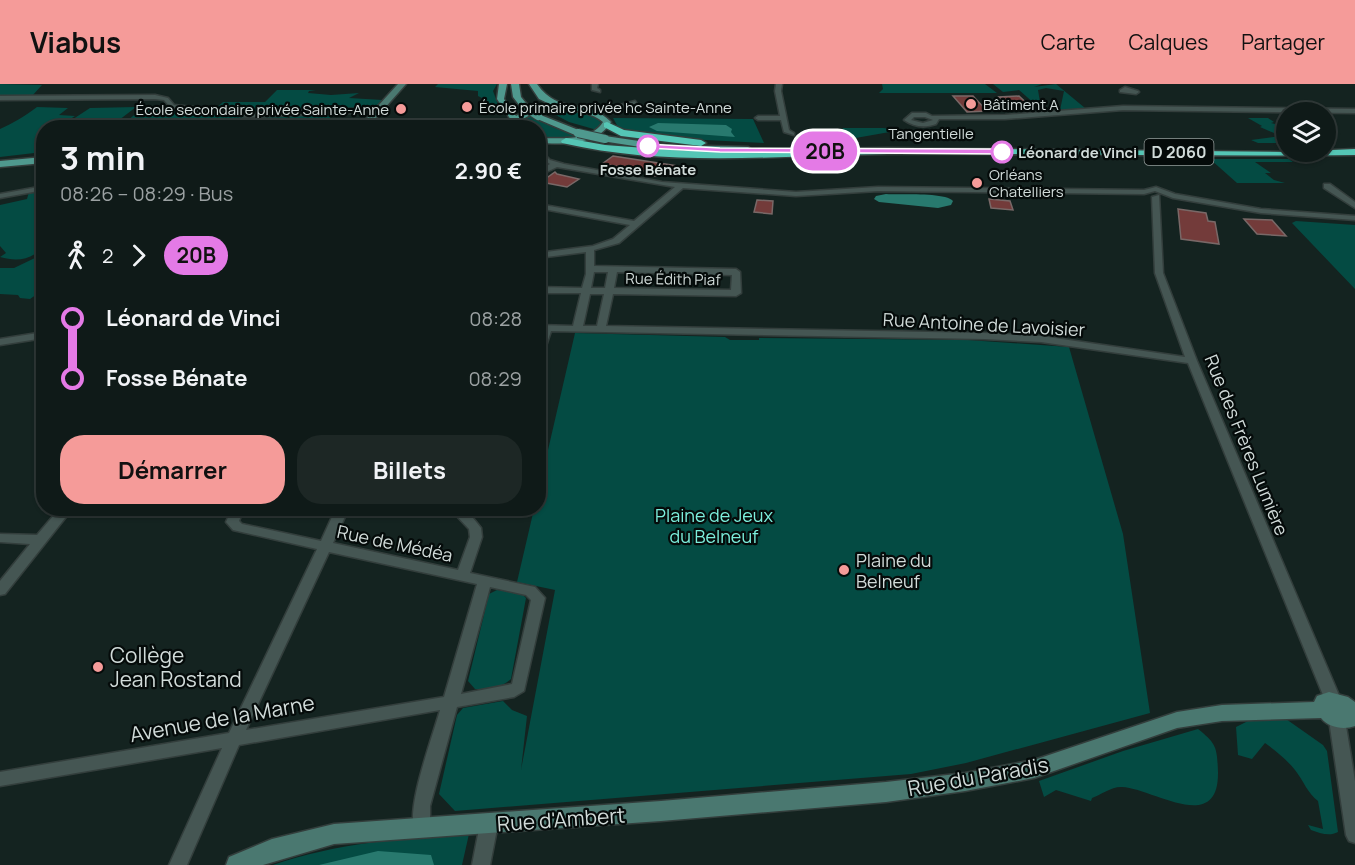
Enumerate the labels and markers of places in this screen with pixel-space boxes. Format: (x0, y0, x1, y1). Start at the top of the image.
place label: Bâtiment A (983, 94, 1059, 115)
place label: École primaire privée hc Sainte-Anne (479, 97, 732, 118)
marker: Bâtiment A (964, 97, 978, 111)
place label: École secondaire privée Sainte-Anne (136, 99, 389, 120)
marker: École primaire privée hc Sainte-Anne (460, 100, 474, 114)
marker: École secondaire privée Sainte-Anne (394, 102, 408, 116)
marker: Fosse Bénate (637, 135, 659, 157)
marker: Léonard de Vinci (991, 141, 1013, 163)
place label: Léonard de Vinci (1018, 142, 1137, 163)
place label: Fosse Bénate (600, 159, 696, 180)
place label: Orléans Chatelliers (989, 164, 1064, 202)
marker: Orléans Chatelliers (970, 176, 984, 190)
place label: Plaine du Belneuf (856, 548, 931, 593)
marker: Plaine du Belneuf (837, 563, 851, 577)
place label: Collège Jean Rostand (110, 641, 242, 693)
marker: Collège Jean Rostand (91, 660, 105, 674)

